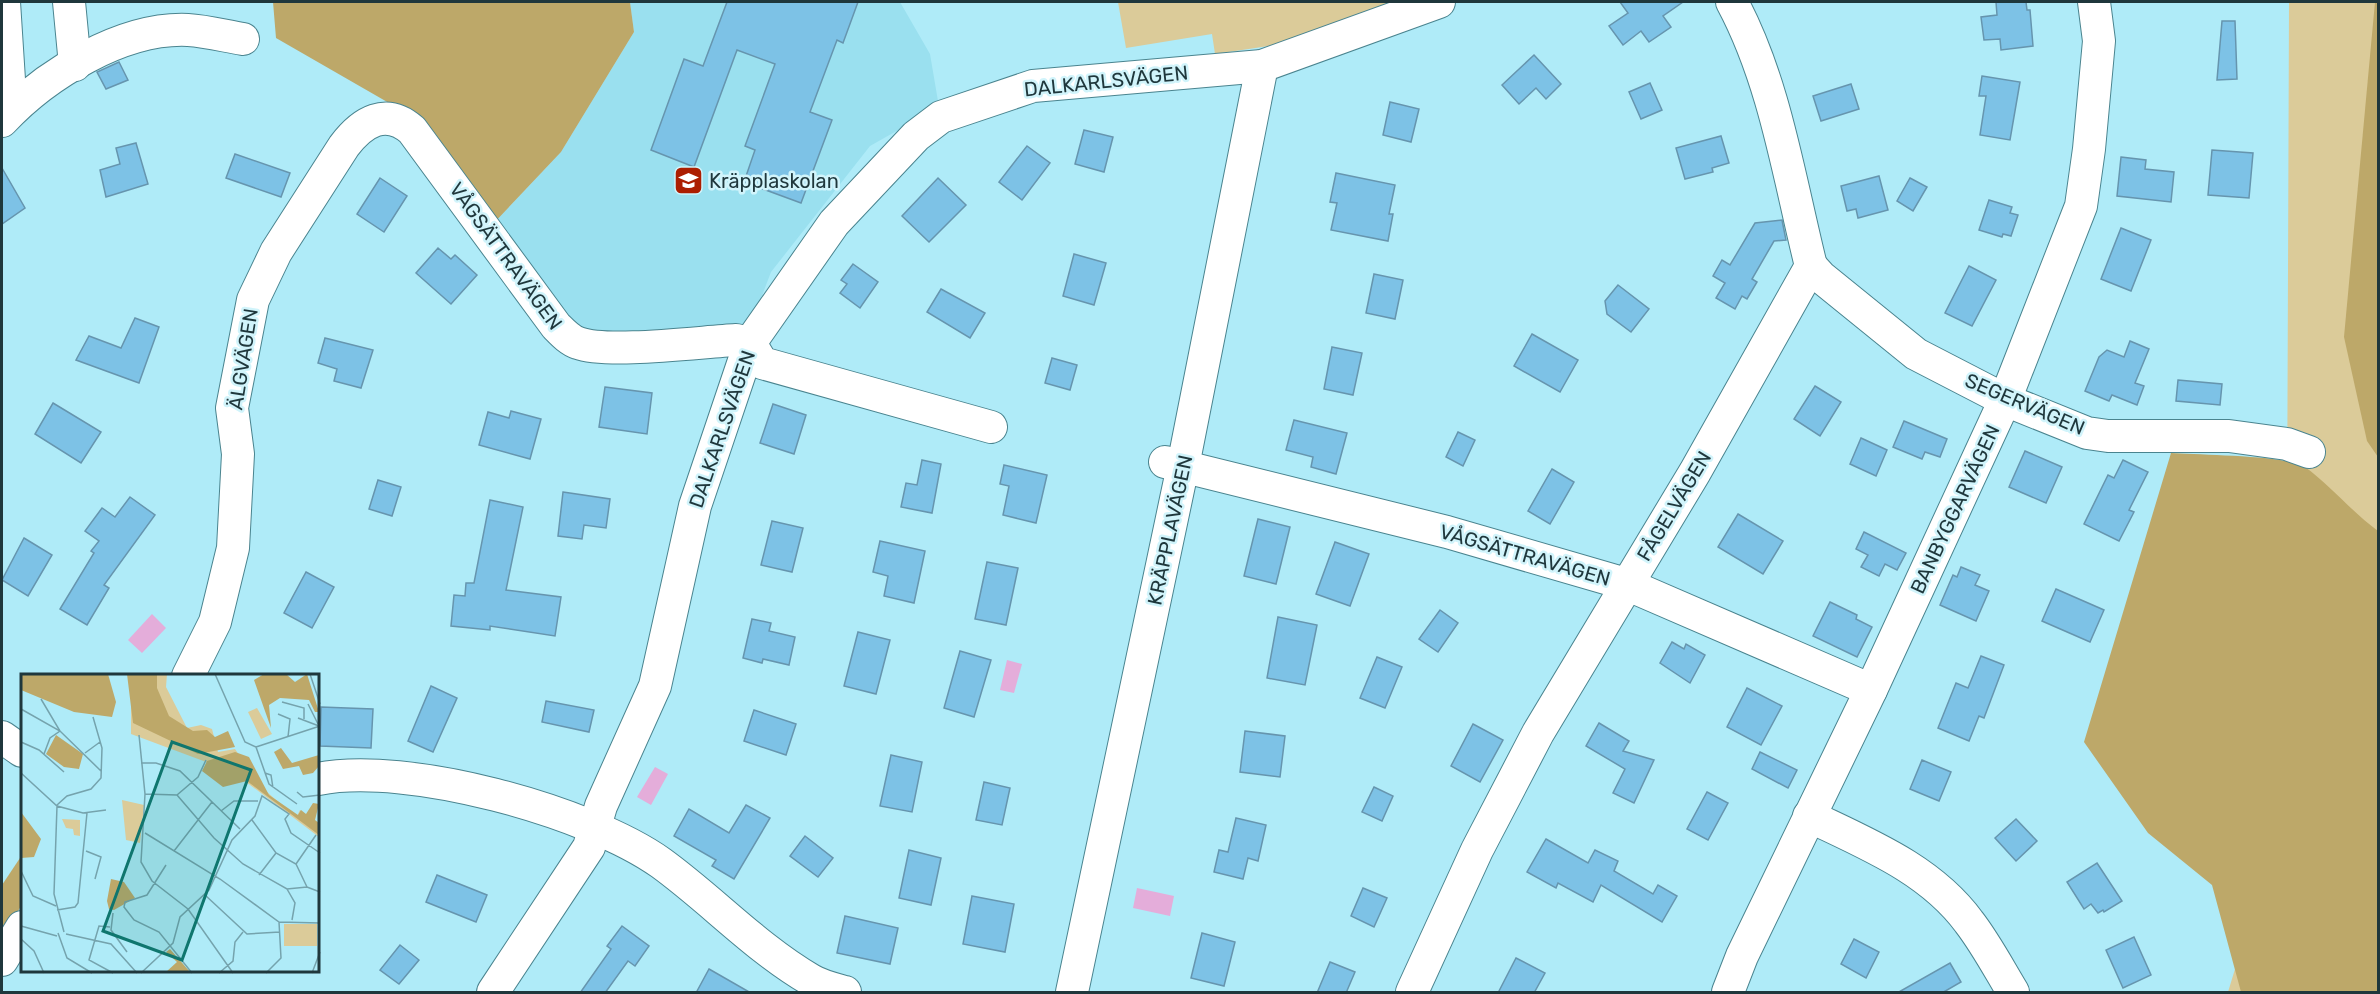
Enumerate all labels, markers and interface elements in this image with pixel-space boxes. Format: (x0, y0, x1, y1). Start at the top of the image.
street label: DALKARLSVÄGEN (1023, 60, 1189, 102)
school or university icon: Kräpplaskolan (672, 165, 704, 197)
place label: Kräpplaskolan (709, 169, 839, 193)
street label: VÅGSÄTTRAVÄGEN (444, 177, 568, 335)
street label: ÄLGVÄGEN (223, 306, 263, 412)
street label: DALKARLSVÄGEN (684, 347, 760, 511)
street label: SEGERVÄGEN (1962, 368, 2088, 440)
street label: BANBYGGARVÄGEN (1905, 421, 2005, 597)
street label: FÅGELVÄGEN (1632, 447, 1716, 565)
street label: KRÄPPLAVÄGEN (1142, 453, 1198, 607)
street label: VÅGSÄTTRAVÄGEN (1437, 519, 1613, 591)
inset map (21, 674, 320, 973)

